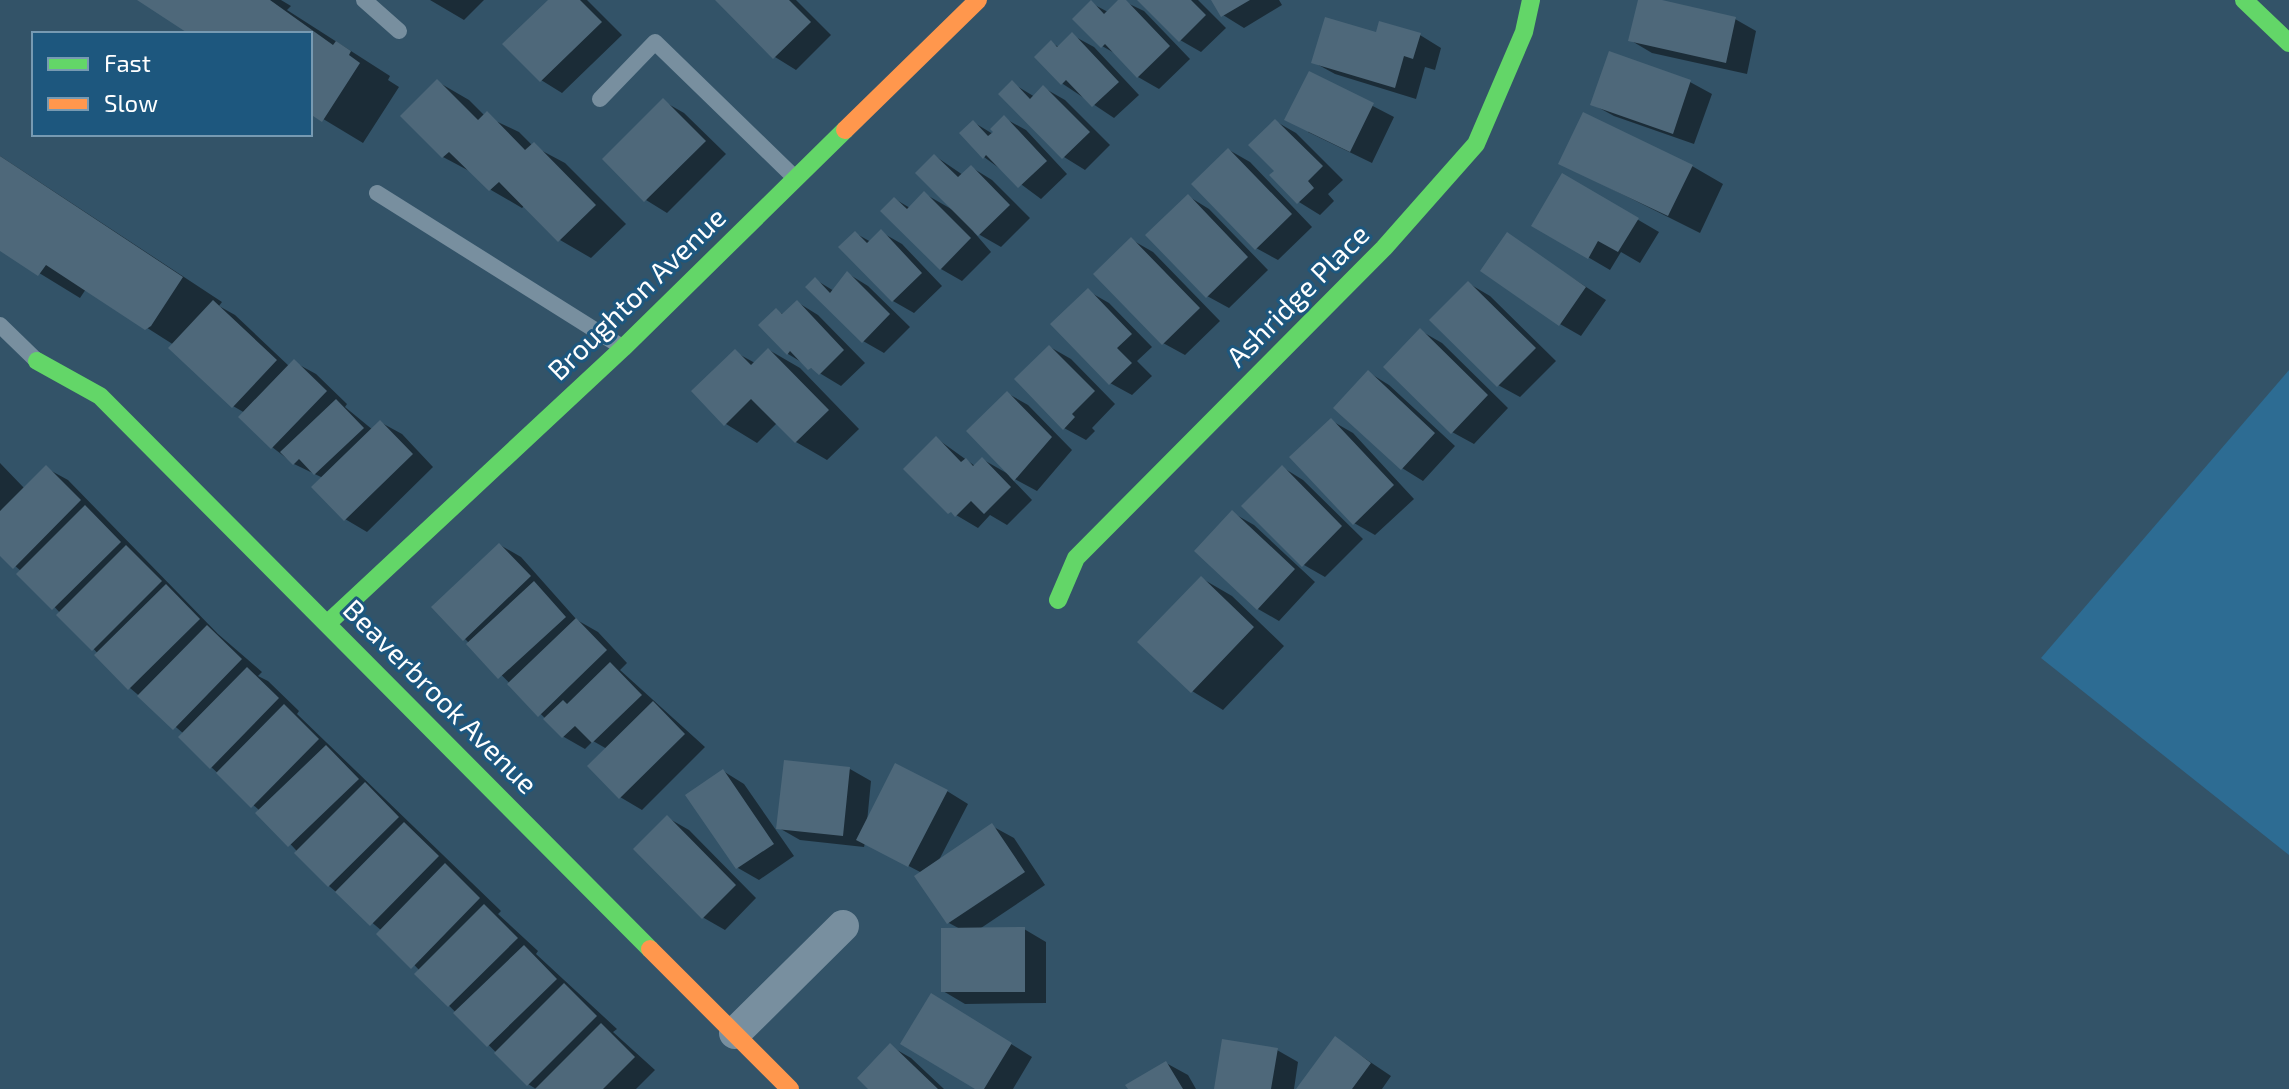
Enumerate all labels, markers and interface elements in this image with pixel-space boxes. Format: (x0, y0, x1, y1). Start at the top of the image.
legend (32, 32, 312, 136)
text: Fast (104, 48, 151, 77)
text: Slow (104, 88, 158, 117)
street label: Broughton Avenue (540, 199, 732, 387)
street label: Ashridge Place (1219, 217, 1375, 373)
street label: Beaverbrook Avenue (337, 592, 545, 800)

